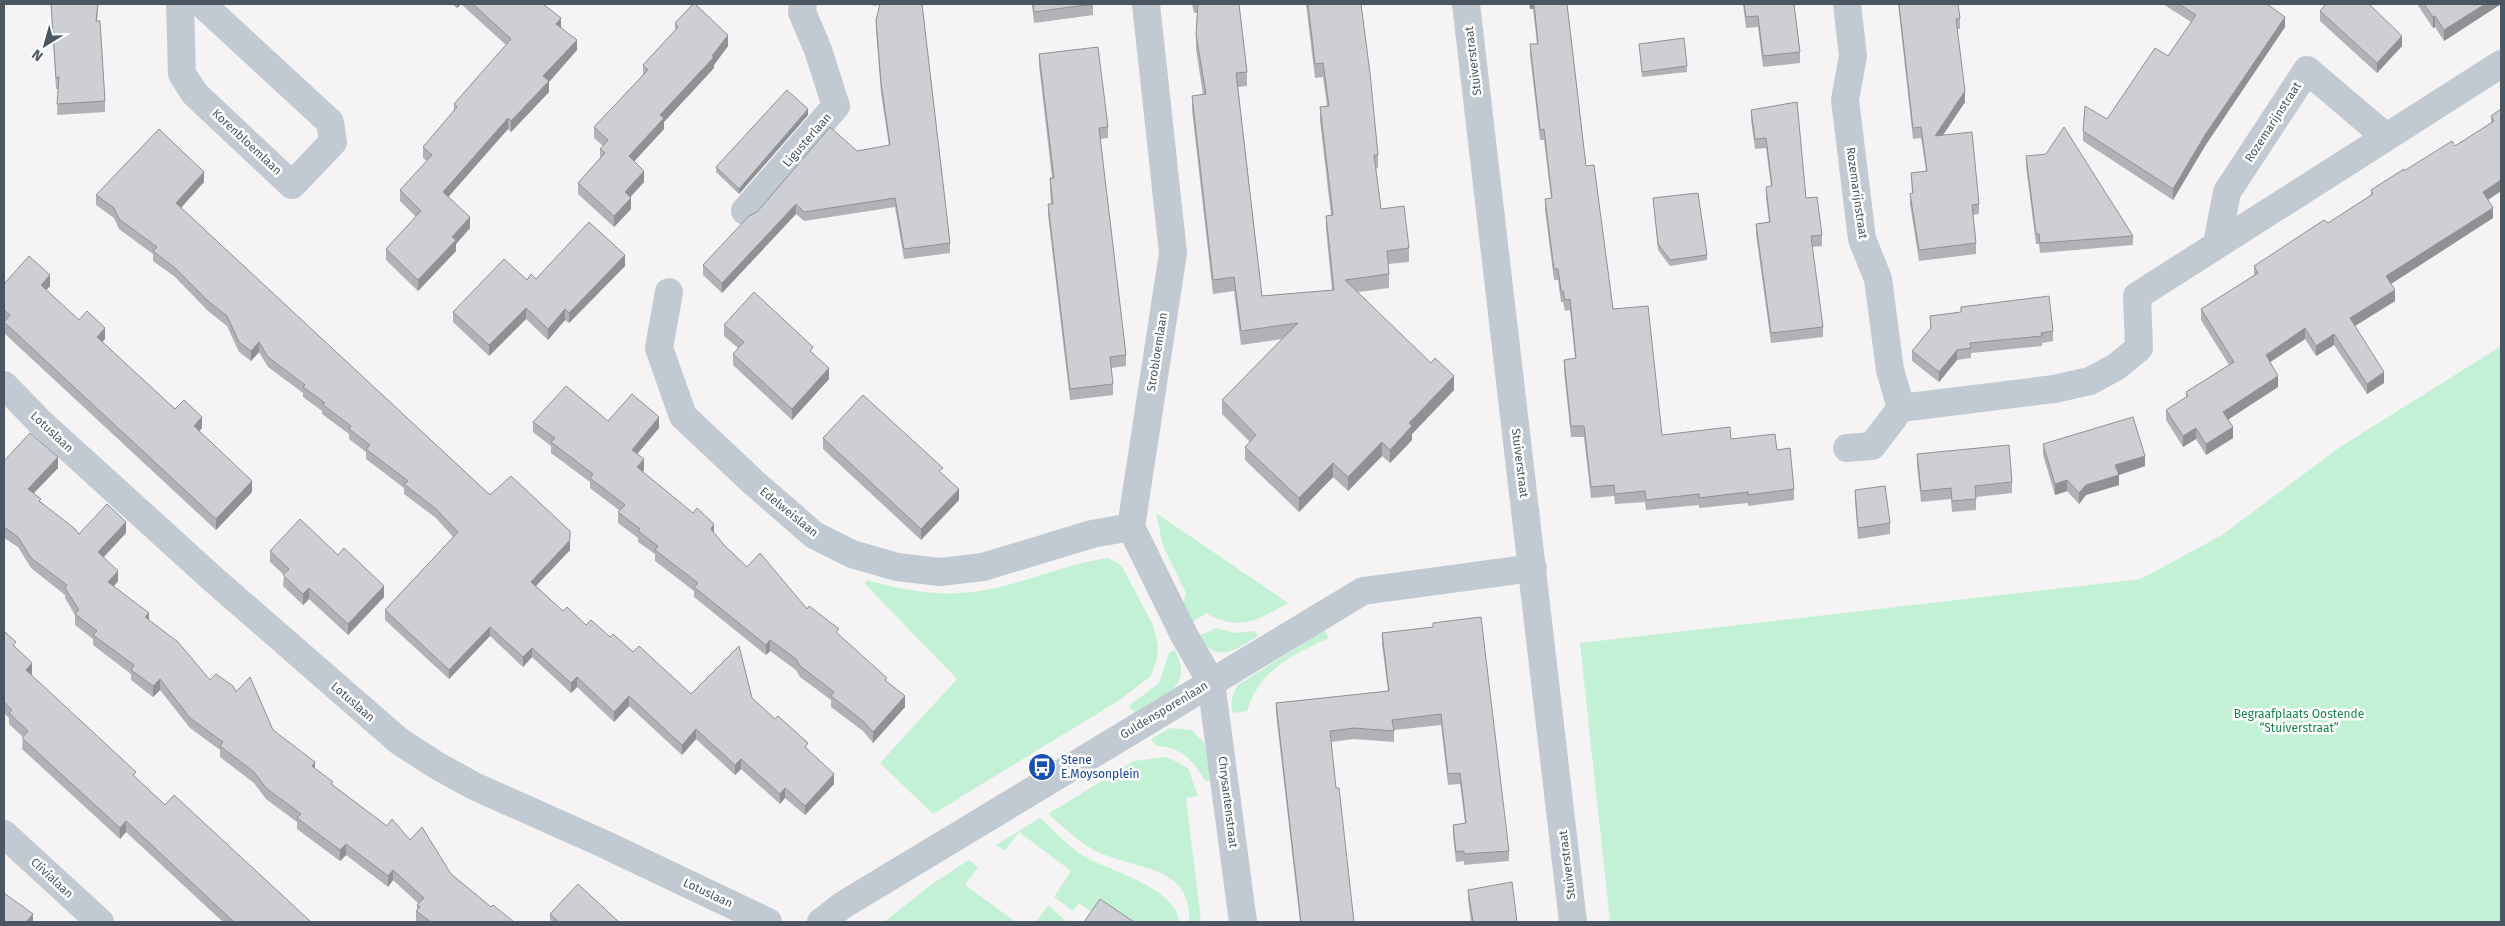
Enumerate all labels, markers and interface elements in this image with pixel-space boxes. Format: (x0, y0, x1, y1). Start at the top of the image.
north arrow (20, 20, 70, 70)
street label: Stuiverstraat (1462, 25, 1484, 96)
text: N (29, 45, 46, 65)
street label: Rozemarijnstraat (2242, 79, 2304, 165)
street label: Korenbloemlaan (209, 106, 285, 178)
street label: Ligusterlaan (780, 110, 834, 170)
street label: Rozemarijnstraat (1844, 146, 1870, 240)
street label: Strobloemlaan (1144, 311, 1170, 393)
street label: Lotuslaan (28, 409, 76, 455)
street label: Stuiverstraat (1509, 428, 1531, 499)
street label: Edelweislaan (757, 484, 821, 540)
street label: Guldensporenlaan (1118, 678, 1210, 742)
street label: Lotuslaan (328, 679, 378, 725)
park label: Begraafplaats Oostende “Stuiverstraat” (2234, 707, 2364, 735)
bus stop icon: Stene E.Moysonplein (1027, 752, 1057, 782)
place label: Stene E.Moysonplein (1061, 753, 1140, 781)
street label: Chrysantenstraat (1215, 755, 1241, 849)
street label: Stuiverstraat (1556, 829, 1578, 900)
street label: Clivialaan (28, 855, 76, 901)
street label: Lotuslaan (681, 875, 735, 911)

